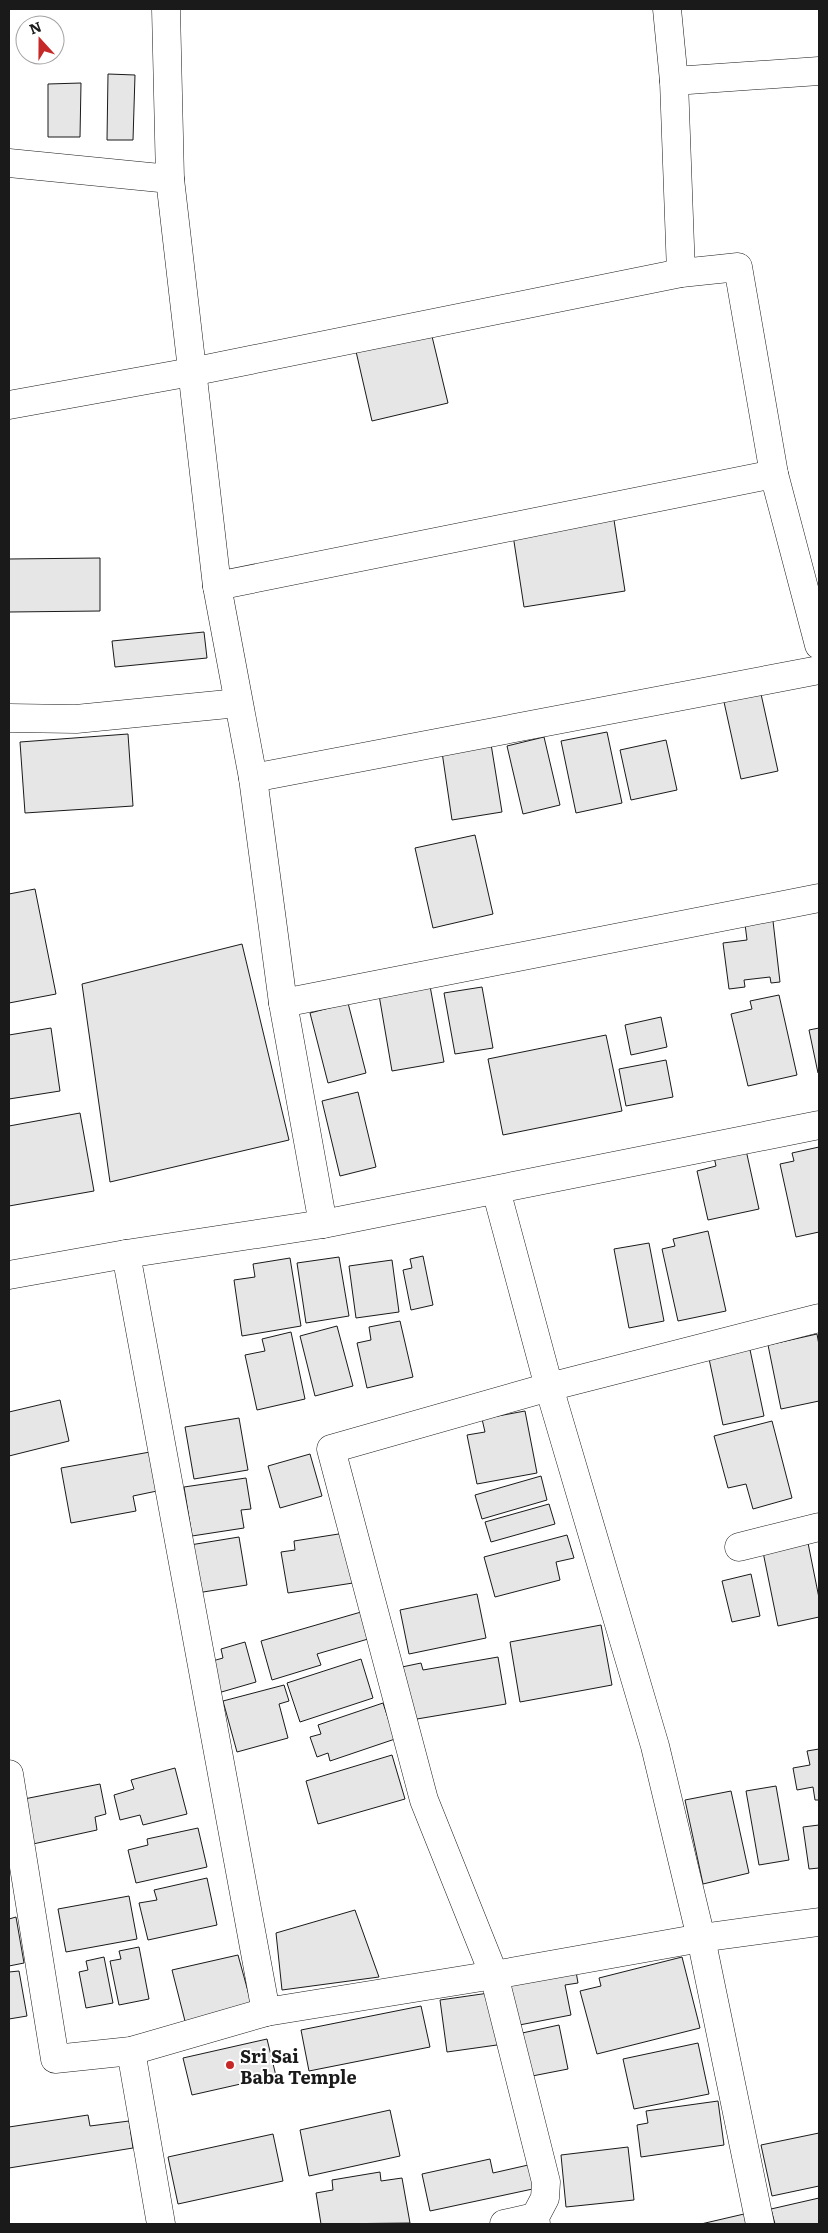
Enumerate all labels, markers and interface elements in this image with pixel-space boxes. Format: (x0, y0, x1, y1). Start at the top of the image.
north arrow (15, 15, 65, 65)
text: N (26, 15, 44, 38)
place label: Sri Sai Baba Temple (240, 2042, 357, 2090)
marker: Sri Sai Baba Temple (224, 2059, 236, 2071)

